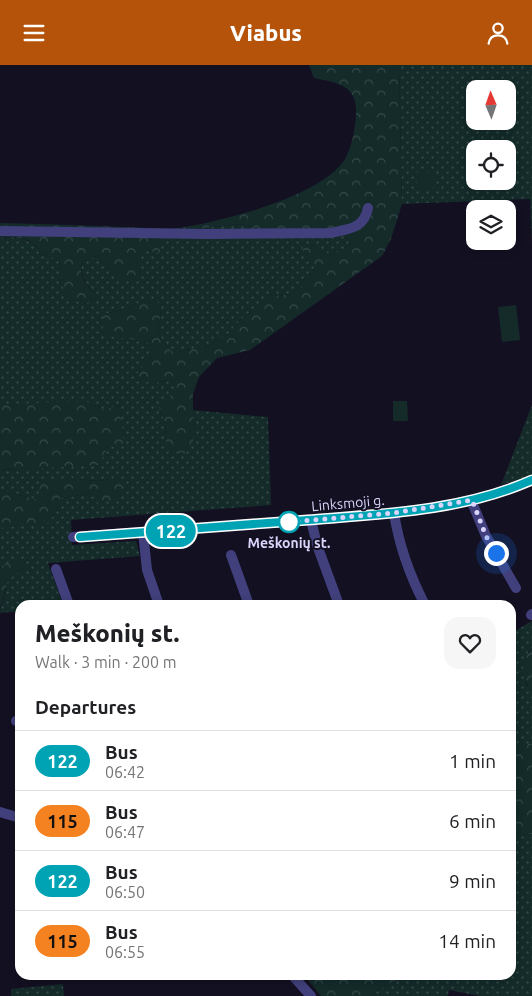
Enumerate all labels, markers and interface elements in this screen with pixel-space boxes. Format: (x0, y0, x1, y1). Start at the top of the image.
icon: menu (20, 19, 48, 47)
icon: person (484, 19, 512, 47)
text: Viabus (230, 20, 302, 45)
north arrow (466, 80, 516, 130)
map controls (466, 80, 516, 250)
button: locate (466, 140, 516, 190)
button: layers (466, 200, 516, 250)
street label: Linksmoji g. (311, 492, 385, 514)
marker: Meškonių st. (278, 511, 300, 533)
line badge: 122 (142, 515, 200, 547)
text: 122 (156, 521, 186, 541)
place label: Meškonių st. (248, 535, 330, 552)
your location (484, 541, 509, 566)
button: heart (444, 617, 496, 669)
text: Meškonių st. (35, 620, 179, 647)
text: Walk · 3 min · 200 m (35, 653, 177, 671)
text: Departures (35, 696, 136, 718)
text: Bus (105, 741, 138, 763)
text: 1 min (449, 750, 496, 772)
text: 122 (47, 751, 78, 771)
text: 06:42 (105, 763, 145, 781)
text: Bus (105, 801, 138, 823)
text: 6 min (449, 810, 496, 832)
text: 115 (47, 811, 78, 831)
text: 06:47 (105, 823, 145, 841)
text: Bus (105, 861, 138, 883)
text: 9 min (449, 870, 496, 892)
text: 122 (47, 871, 78, 891)
text: 06:50 (105, 883, 145, 901)
text: Bus (105, 921, 138, 943)
text: 14 min (438, 930, 496, 952)
text: 115 (47, 931, 78, 951)
text: 06:55 (105, 943, 145, 961)

